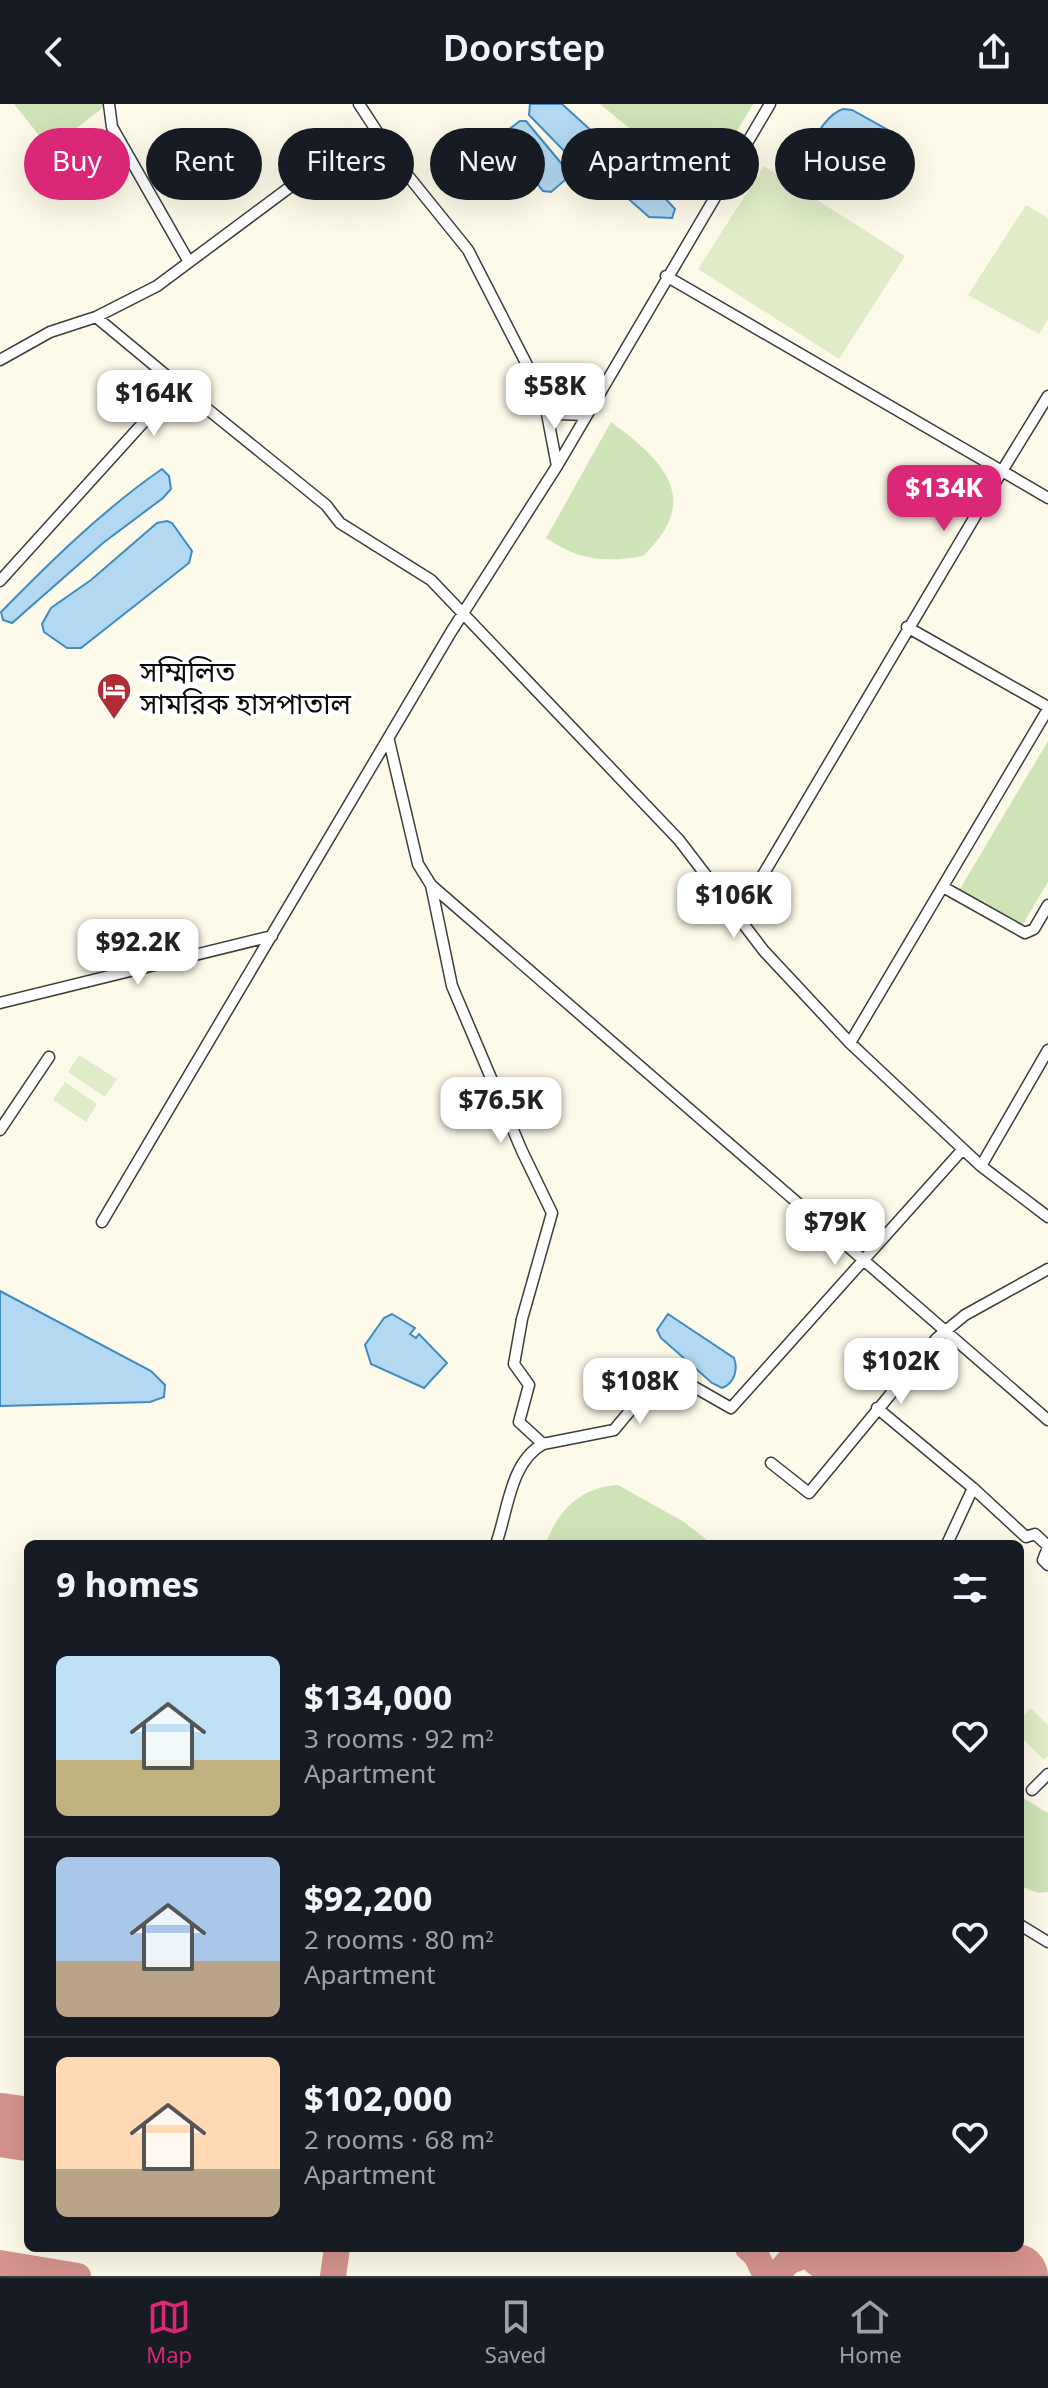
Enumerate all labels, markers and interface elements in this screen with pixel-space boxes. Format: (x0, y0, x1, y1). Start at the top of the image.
text: Doorstep (443, 28, 605, 76)
icon: back (32, 30, 76, 74)
icon: share (972, 30, 1016, 74)
chip: Buy (24, 128, 130, 200)
chip: Rent (146, 128, 262, 200)
chip: Filters (278, 128, 414, 200)
chip: New (430, 128, 545, 200)
chip: Apartment (561, 128, 759, 200)
chip: House (775, 128, 915, 200)
pin: $58K (508, 363, 602, 431)
pin: $164K (98, 370, 210, 438)
text: $58K (524, 371, 586, 406)
text: $164K (115, 378, 193, 413)
pin: $134K (888, 465, 1000, 533)
text: $134K (905, 473, 983, 508)
place label: সম্মিলিত সামরিক হাসপাতাল (139, 656, 352, 725)
hotel icon: সম্মিলিত সামরিক হাসপাতাল (95, 671, 133, 721)
pin: $106K (678, 872, 790, 940)
text: $106K (695, 880, 773, 915)
pin: $92.2K (73, 919, 203, 987)
text: $92.2K (95, 927, 181, 962)
pin: $76.5K (436, 1077, 566, 1145)
text: $76.5K (458, 1085, 544, 1120)
pin: $79K (788, 1199, 882, 1267)
text: $79K (804, 1207, 866, 1242)
pin: $102K (845, 1338, 957, 1406)
text: $102K (862, 1346, 940, 1381)
pin: $108K (584, 1358, 696, 1426)
text: $108K (601, 1366, 679, 1401)
text: 9 homes (56, 1566, 199, 1611)
icon: filters (948, 1566, 992, 1610)
text: $134,000 (304, 1679, 452, 1724)
icon: home (120, 1688, 216, 1784)
icon: heart (948, 1714, 992, 1758)
text: 3 rooms · 92 m² (304, 1724, 493, 1759)
text: Apartment (304, 1759, 436, 1794)
text: $92,200 (304, 1880, 433, 1925)
icon: home (120, 1889, 216, 1985)
icon: heart (948, 1915, 992, 1959)
text: 2 rooms · 80 m² (304, 1925, 493, 1960)
text: Apartment (304, 1960, 436, 1995)
text: $102,000 (304, 2080, 452, 2125)
icon: home (120, 2089, 216, 2185)
icon: heart (948, 2115, 992, 2159)
text: 2 rooms · 68 m² (304, 2125, 493, 2160)
text: Apartment (304, 2160, 436, 2195)
tab: Map (146, 2295, 192, 2372)
tab: Saved (485, 2295, 546, 2372)
tab: Home (839, 2295, 902, 2372)

